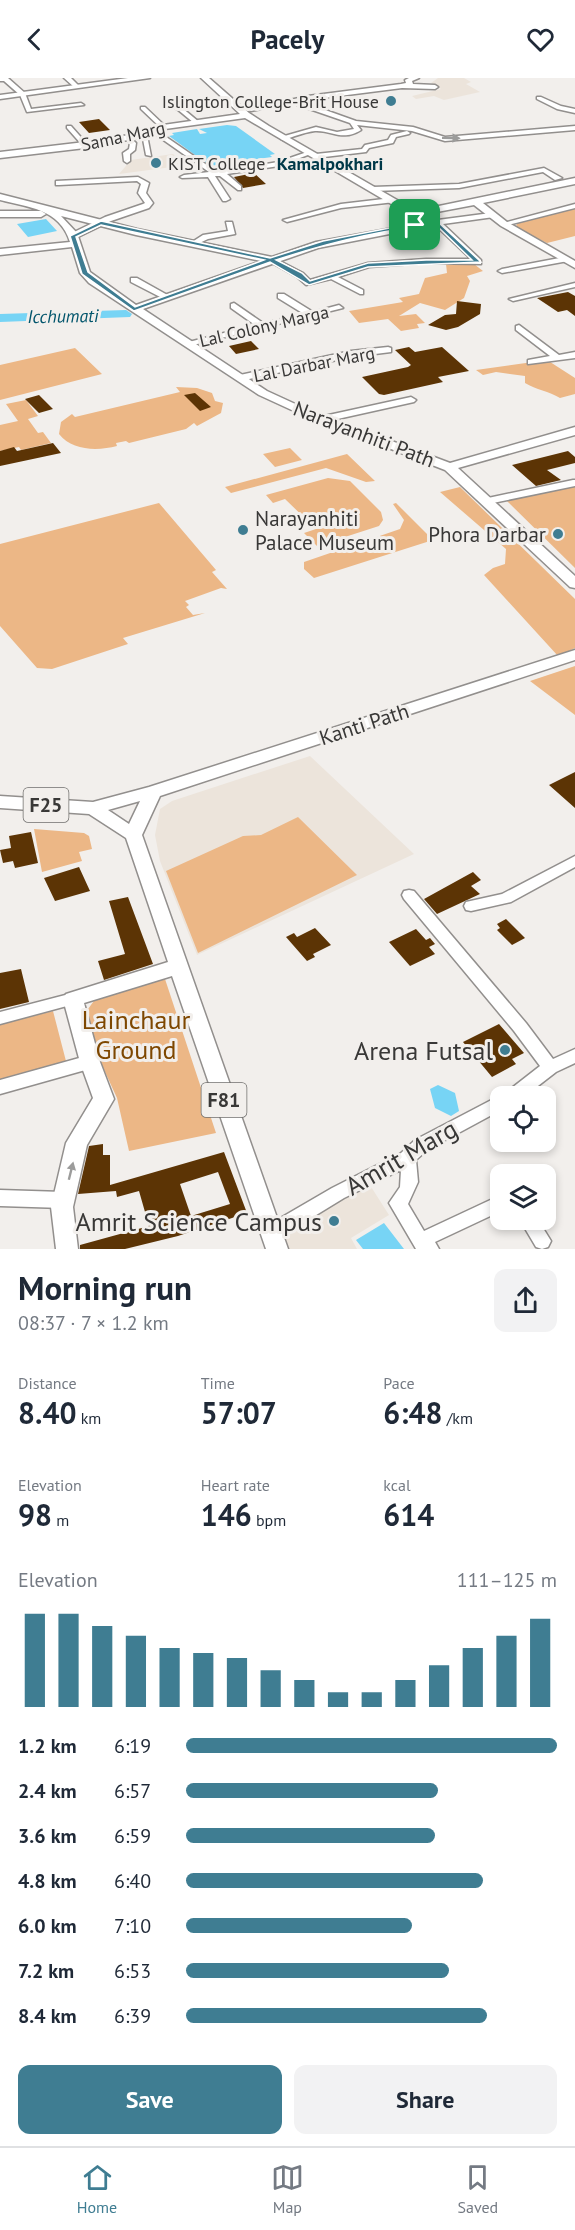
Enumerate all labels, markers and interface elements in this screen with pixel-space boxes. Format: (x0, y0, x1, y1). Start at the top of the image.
text: Pacely (251, 22, 324, 56)
icon: back (18, 23, 51, 56)
icon: heart (524, 23, 557, 56)
place label: Islington College-Brit House (162, 90, 379, 113)
marker: Islington College-Brit House (384, 94, 398, 108)
street label: Sama Marg (79, 116, 167, 156)
one-way arrow (442, 133, 461, 143)
place label: KIST College (168, 152, 265, 175)
district label: Kamalpokhari (277, 152, 383, 175)
marker: KIST College (149, 156, 163, 170)
pin (389, 199, 440, 250)
icon: arrive (398, 208, 431, 241)
street label: Lal Colony Marga (197, 300, 331, 352)
water label: Icchumati (27, 304, 100, 328)
street label: Lal Darbar Marg (251, 341, 377, 387)
street label: Narayanhiti Path (289, 395, 439, 473)
place label: Narayanhiti Palace Museum (255, 505, 394, 556)
place label: Phora Darbar (428, 521, 546, 548)
marker: Narayanhiti Palace Museum (236, 523, 250, 537)
marker: Phora Darbar (551, 527, 565, 541)
street label: Kanti Path (316, 697, 412, 751)
road number: F25 (24, 788, 68, 822)
park label: Lainchaur Ground (82, 1003, 191, 1066)
place label: Arena Futsal (354, 1034, 493, 1067)
marker: Arena Futsal (498, 1043, 512, 1057)
road number: F81 (202, 1083, 246, 1117)
map controls (490, 1086, 556, 1230)
button: locate (490, 1086, 556, 1152)
street label: Amrit Marg (339, 1112, 463, 1202)
one-way arrow (66, 1162, 76, 1180)
button: layers (490, 1164, 556, 1230)
place label: Amrit Science Campus (75, 1205, 322, 1238)
marker: Amrit Science Campus (327, 1214, 341, 1228)
text: Morning run (18, 1266, 192, 1309)
button: share (494, 1269, 557, 1332)
text: 08:37 · 7 × 1.2 km (18, 1310, 169, 1336)
text: Distance (18, 1373, 77, 1393)
text: Time (201, 1373, 235, 1393)
text: Pace (383, 1373, 415, 1393)
text: 8.40 (18, 1393, 76, 1432)
text: 57:07 (201, 1393, 277, 1432)
text: 6:48 (383, 1393, 442, 1432)
text: km (76, 1408, 101, 1428)
text: /km (442, 1408, 473, 1428)
text: Elevation (18, 1475, 82, 1495)
text: Heart rate (201, 1475, 270, 1495)
text: kcal (383, 1475, 411, 1495)
text: 98 (18, 1495, 52, 1534)
text: 146 (201, 1495, 252, 1534)
text: 614 (383, 1495, 434, 1534)
text: m (52, 1510, 69, 1530)
text: bpm (252, 1510, 286, 1530)
text: Elevation (18, 1567, 98, 1593)
text: 111–125 m (457, 1567, 557, 1593)
text: 1.2 km (18, 1733, 77, 1759)
text: 6:19 (114, 1733, 151, 1759)
text: 2.4 km (18, 1778, 77, 1804)
text: 6:57 (114, 1778, 151, 1804)
text: 3.6 km (18, 1823, 77, 1849)
text: 6:59 (114, 1823, 151, 1849)
text: 4.8 km (18, 1868, 77, 1894)
text: 6:40 (114, 1868, 151, 1894)
text: 6.0 km (18, 1913, 77, 1939)
text: 7:10 (114, 1913, 151, 1939)
text: 7.2 km (18, 1958, 74, 1984)
text: 6:53 (114, 1958, 151, 1984)
text: 8.4 km (18, 2003, 77, 2029)
text: 6:39 (114, 2003, 151, 2029)
button: Save (18, 2065, 282, 2134)
button: Share (294, 2065, 557, 2134)
tab: Home (77, 2161, 117, 2217)
tab: Map (271, 2161, 304, 2217)
tab: Saved (457, 2161, 498, 2217)

